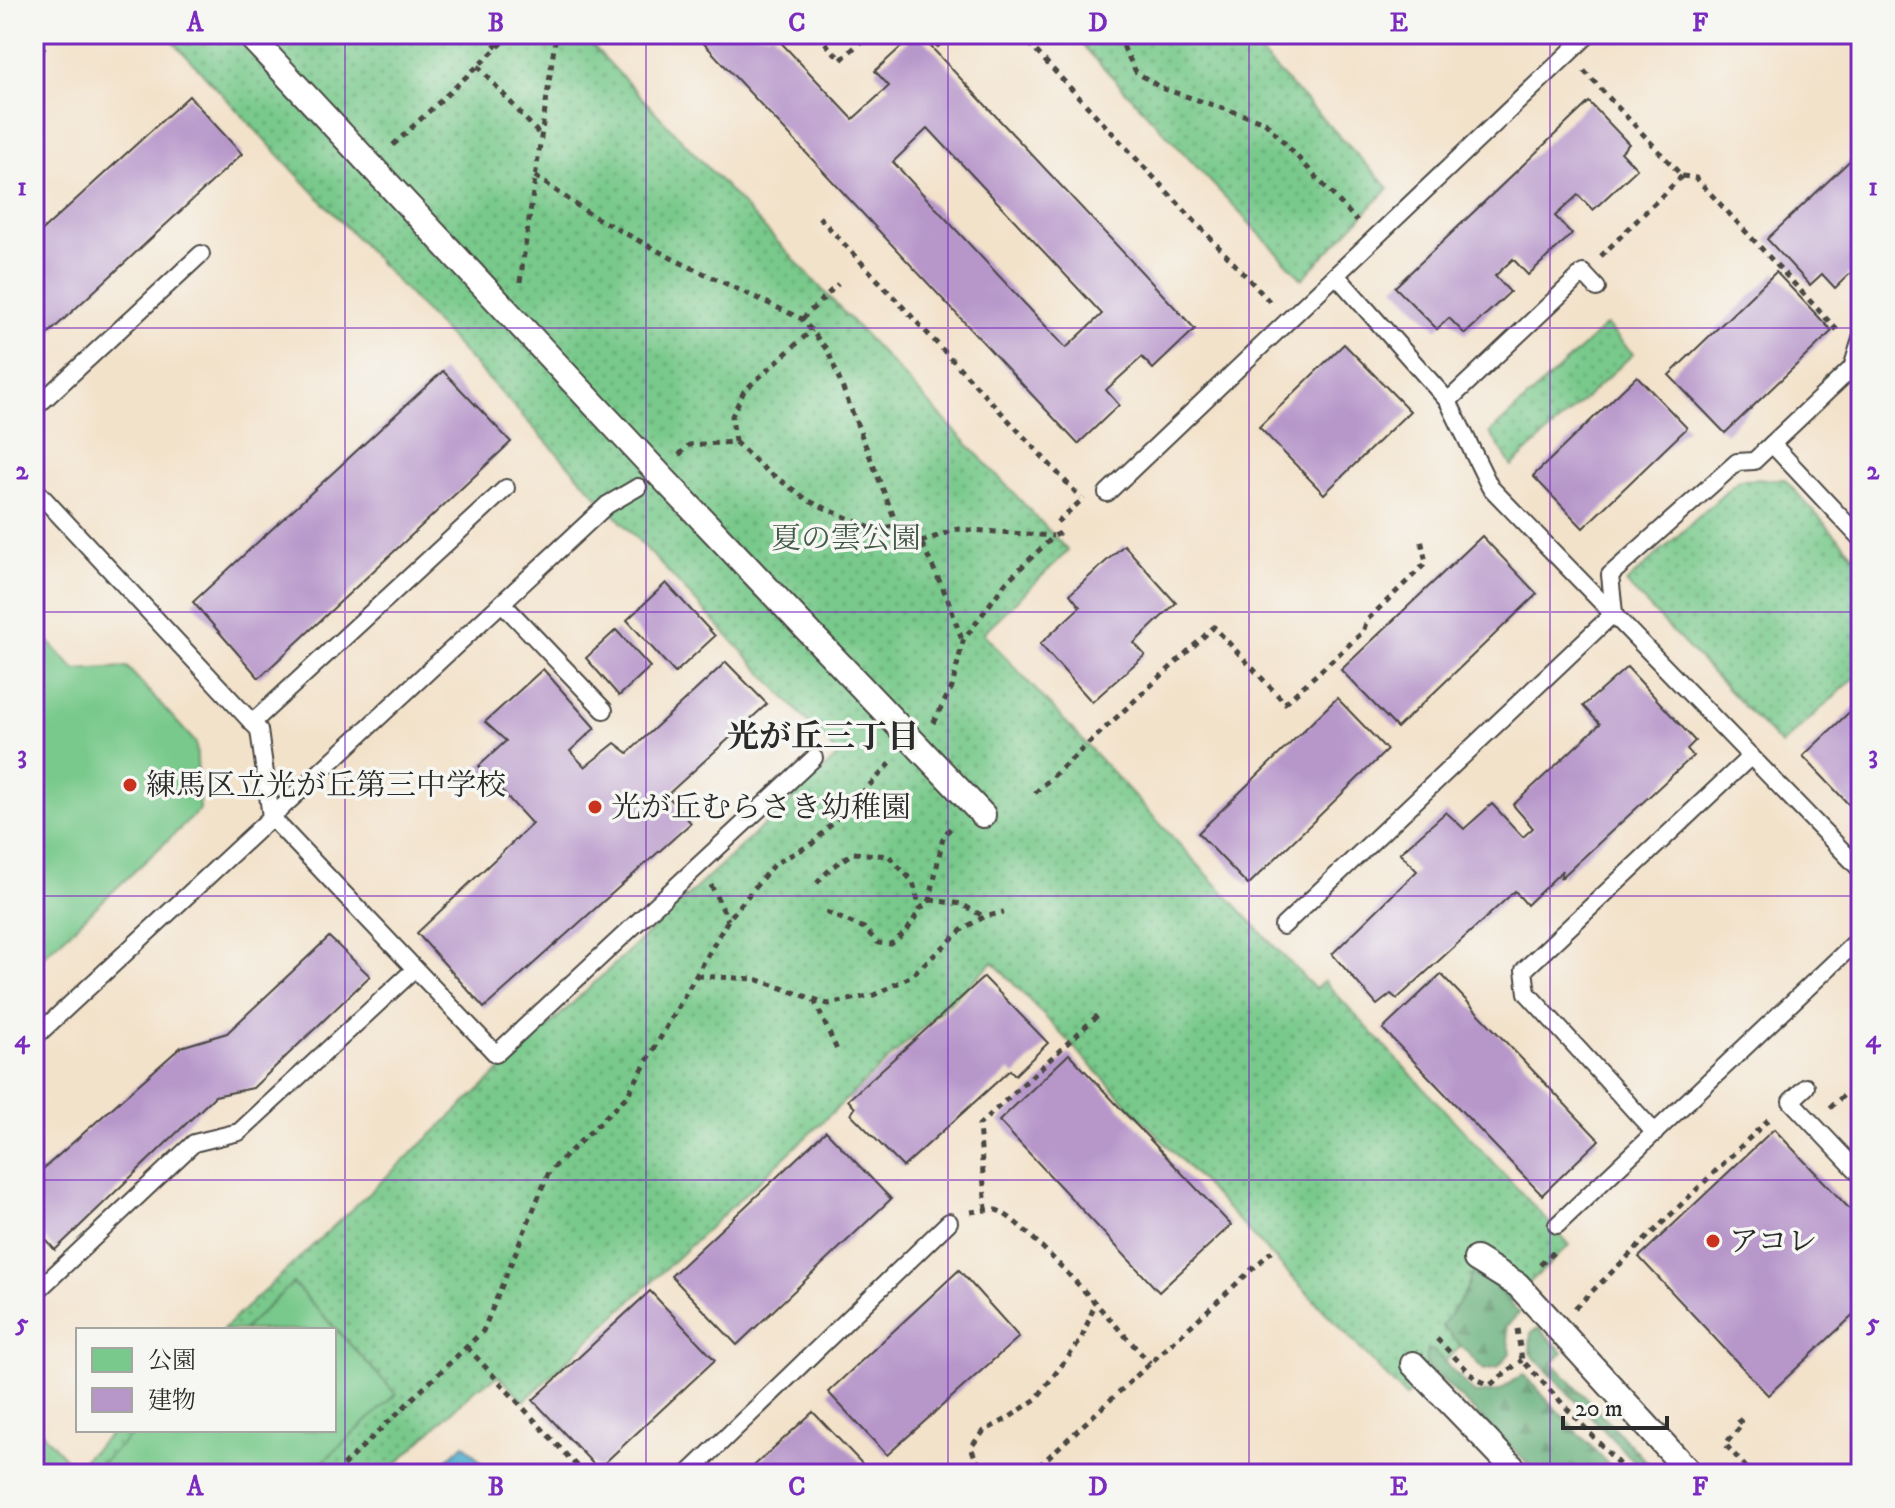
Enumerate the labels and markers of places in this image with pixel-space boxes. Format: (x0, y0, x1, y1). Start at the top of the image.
place label: 練馬区立光が丘第三中学校 (146, 768, 506, 805)
marker: 練馬区立光が丘第三中学校 (121, 776, 139, 794)
place label: 光が丘むらさき幼稚園 (611, 790, 911, 827)
marker: 光が丘むらさき幼稚園 (586, 798, 604, 816)
place label: アコレ (1729, 1224, 1818, 1261)
marker: アコレ (1704, 1232, 1722, 1250)

